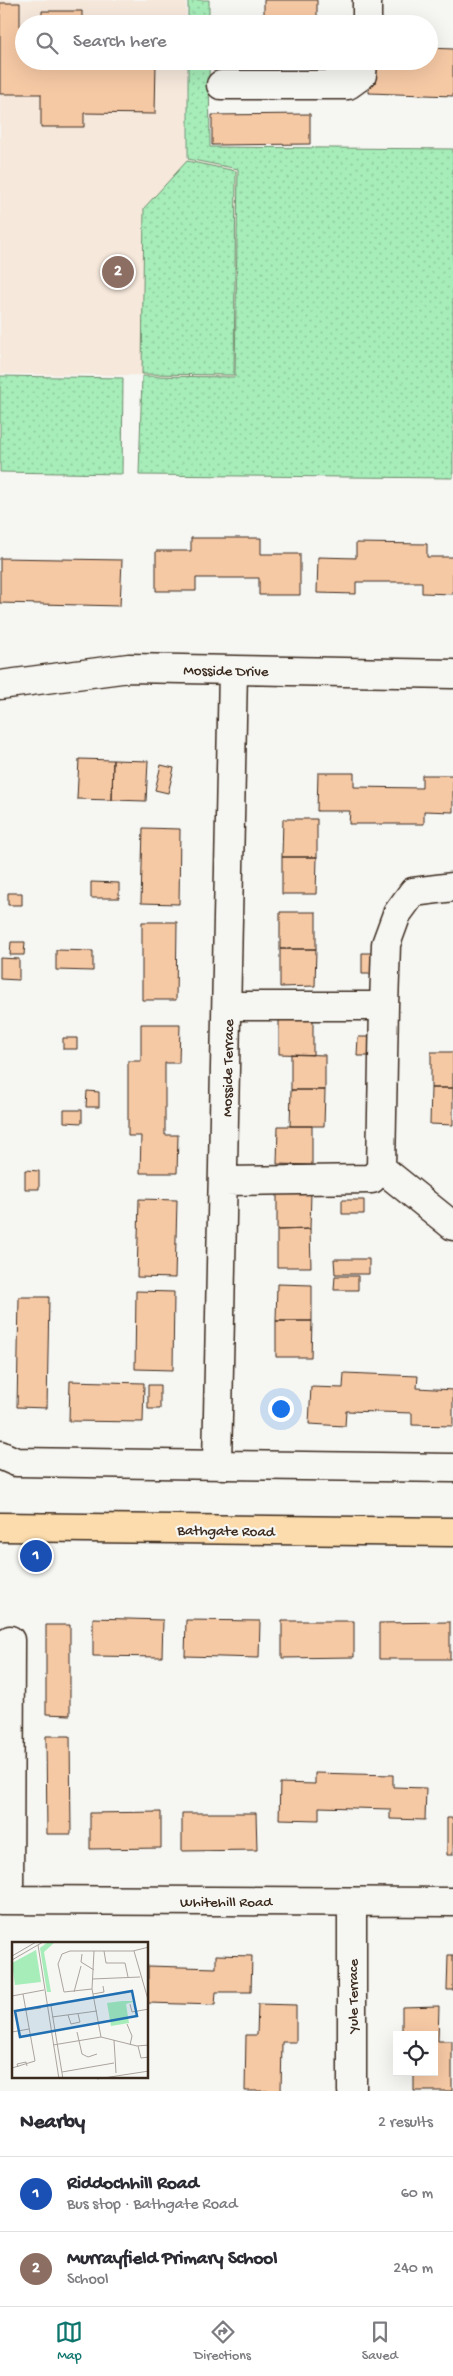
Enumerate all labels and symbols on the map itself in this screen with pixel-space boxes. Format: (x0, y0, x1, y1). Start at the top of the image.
pin: 2 (102, 253, 134, 291)
street label: Mosside Drive (183, 662, 269, 682)
street label: Mosside Terrace (219, 1019, 239, 1117)
your location (268, 1396, 294, 1422)
street label: Bathgate Road (176, 1522, 276, 1542)
pin: 1 (20, 1537, 52, 1575)
street label: Whitehill Road (180, 1894, 273, 1912)
inset map (12, 1942, 149, 2078)
street label: Yule Terrace (345, 1959, 363, 2035)

